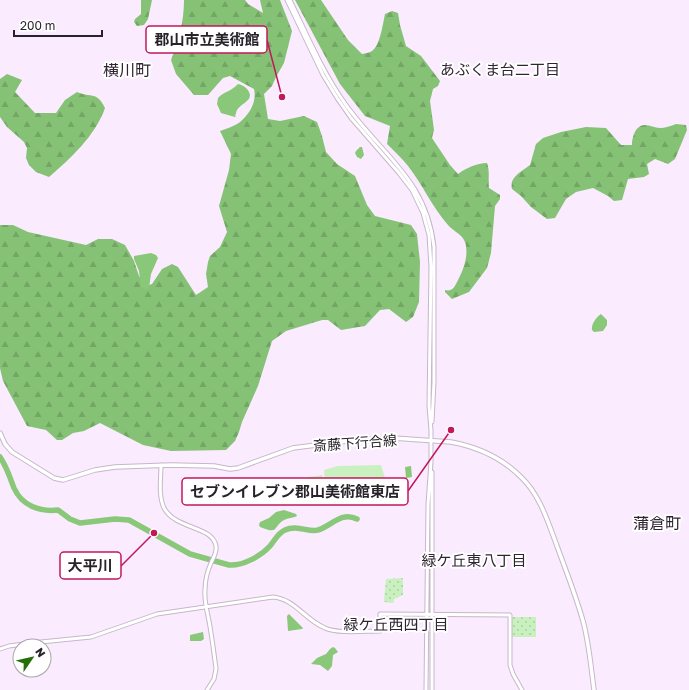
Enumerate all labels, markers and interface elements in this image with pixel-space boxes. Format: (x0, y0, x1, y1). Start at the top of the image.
scale bar (14, 12, 102, 38)
text: 200 m (20, 18, 55, 33)
callout: 郡山市立美術館 (146, 26, 267, 53)
text: 郡山市立美術館 (154, 30, 260, 48)
district label: 横川町 (103, 60, 151, 80)
district label: あぶくま台二丁目 (440, 60, 560, 78)
street label: 斎藤下行合線 (312, 431, 397, 454)
callout: セブンイレブン郡山美術館東店 (182, 478, 408, 505)
text: セブンイレブン郡山美術館東店 (190, 482, 400, 500)
district label: 蒲倉町 (633, 513, 681, 533)
district label: 緑ケ丘東八丁目 (421, 551, 527, 569)
callout: 大平川 (60, 552, 121, 579)
text: 大平川 (67, 556, 113, 574)
district label: 緑ケ丘西四丁目 (343, 615, 449, 633)
north arrow (12, 638, 52, 678)
text: N (33, 645, 48, 659)

